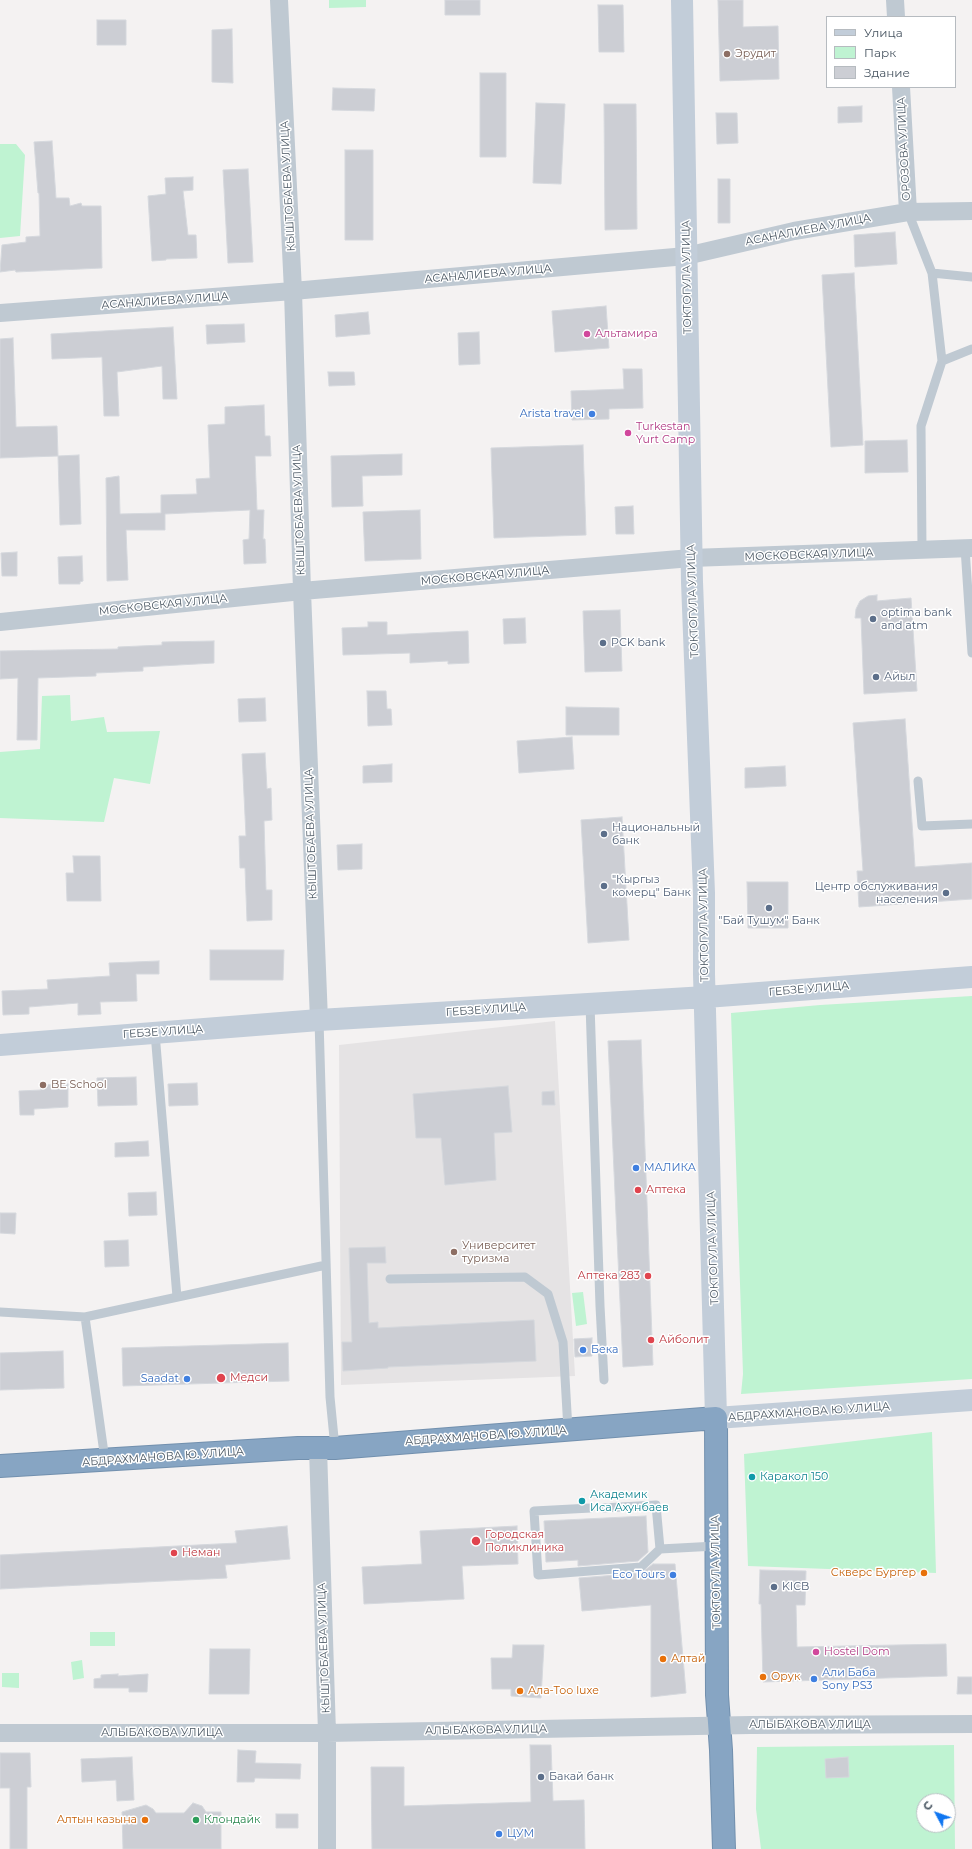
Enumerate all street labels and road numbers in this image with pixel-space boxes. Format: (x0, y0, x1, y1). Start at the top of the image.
street label: ОРОЗОВА УЛИЦА (895, 97, 913, 201)
street label: КЫШТОБАЕВА УЛИЦА (278, 120, 298, 252)
street label: АСАНАЛИЕВА УЛИЦА (744, 211, 872, 249)
street label: ТОКТОГУЛА УЛИЦА (679, 220, 695, 334)
street label: АСАНАЛИЕВА УЛИЦА (424, 262, 552, 286)
street label: АСАНАЛИЕВА УЛИЦА (101, 290, 229, 312)
street label: КЫШТОБАЕВА УЛИЦА (290, 444, 308, 576)
street label: ТОКТОГУЛА УЛИЦА (684, 544, 702, 658)
street label: МОСКОВСКАЯ УЛИЦА (744, 546, 874, 564)
street label: МОСКОВСКАЯ УЛИЦА (420, 564, 550, 588)
street label: МОСКОВСКАЯ УЛИЦА (98, 592, 228, 618)
street label: КЫШТОБАЕВА УЛИЦА (302, 768, 320, 900)
street label: ТОКТОГУЛА УЛИЦА (696, 868, 712, 982)
street label: ГЕБЗЕ УЛИЦА (768, 979, 850, 999)
street label: ГЕБЗЕ УЛИЦА (445, 1001, 527, 1019)
street label: ГЕБЗЕ УЛИЦА (122, 1023, 204, 1041)
street label: ТОКТОГУЛА УЛИЦА (704, 1191, 722, 1305)
street label: АБДРАХМАНОВА Ю. УЛИЦА (728, 1400, 890, 1424)
street label: АБДРАХМАНОВА Ю. УЛИЦА (405, 1424, 567, 1448)
street label: АБДРАХМАНОВА Ю. УЛИЦА (82, 1445, 244, 1469)
street label: ТОКТОГУЛА УЛИЦА (708, 1515, 724, 1629)
street label: КЫШТОБАЕВА УЛИЦА (315, 1582, 333, 1714)
street label: АЛЫБАКОВА УЛИЦА (749, 1718, 871, 1732)
street label: АЛЫБАКОВА УЛИЦА (425, 1722, 547, 1738)
street label: АЛЫБАКОВА УЛИЦА (101, 1726, 223, 1740)

